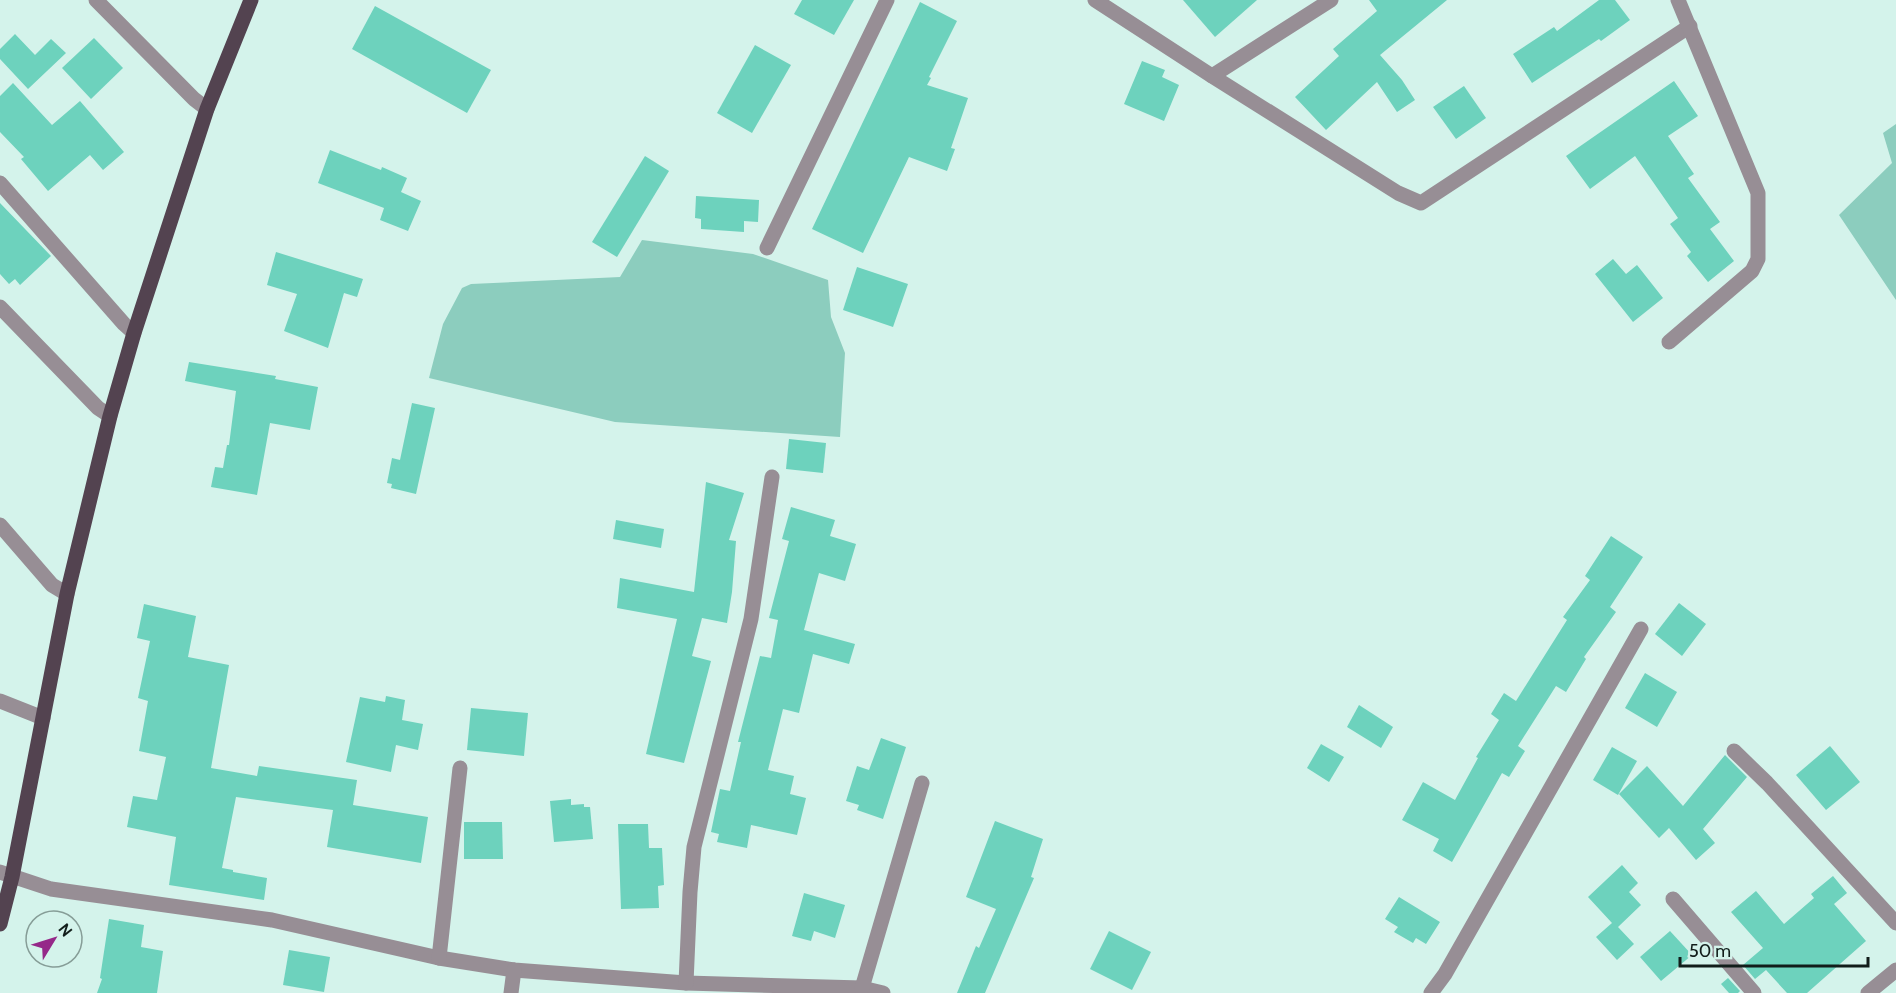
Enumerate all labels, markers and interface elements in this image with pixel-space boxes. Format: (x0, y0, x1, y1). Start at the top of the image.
north arrow (24, 909, 84, 969)
text: N (54, 920, 76, 940)
scale bar (1680, 930, 1868, 968)
text: 50 m (1689, 940, 1731, 962)

